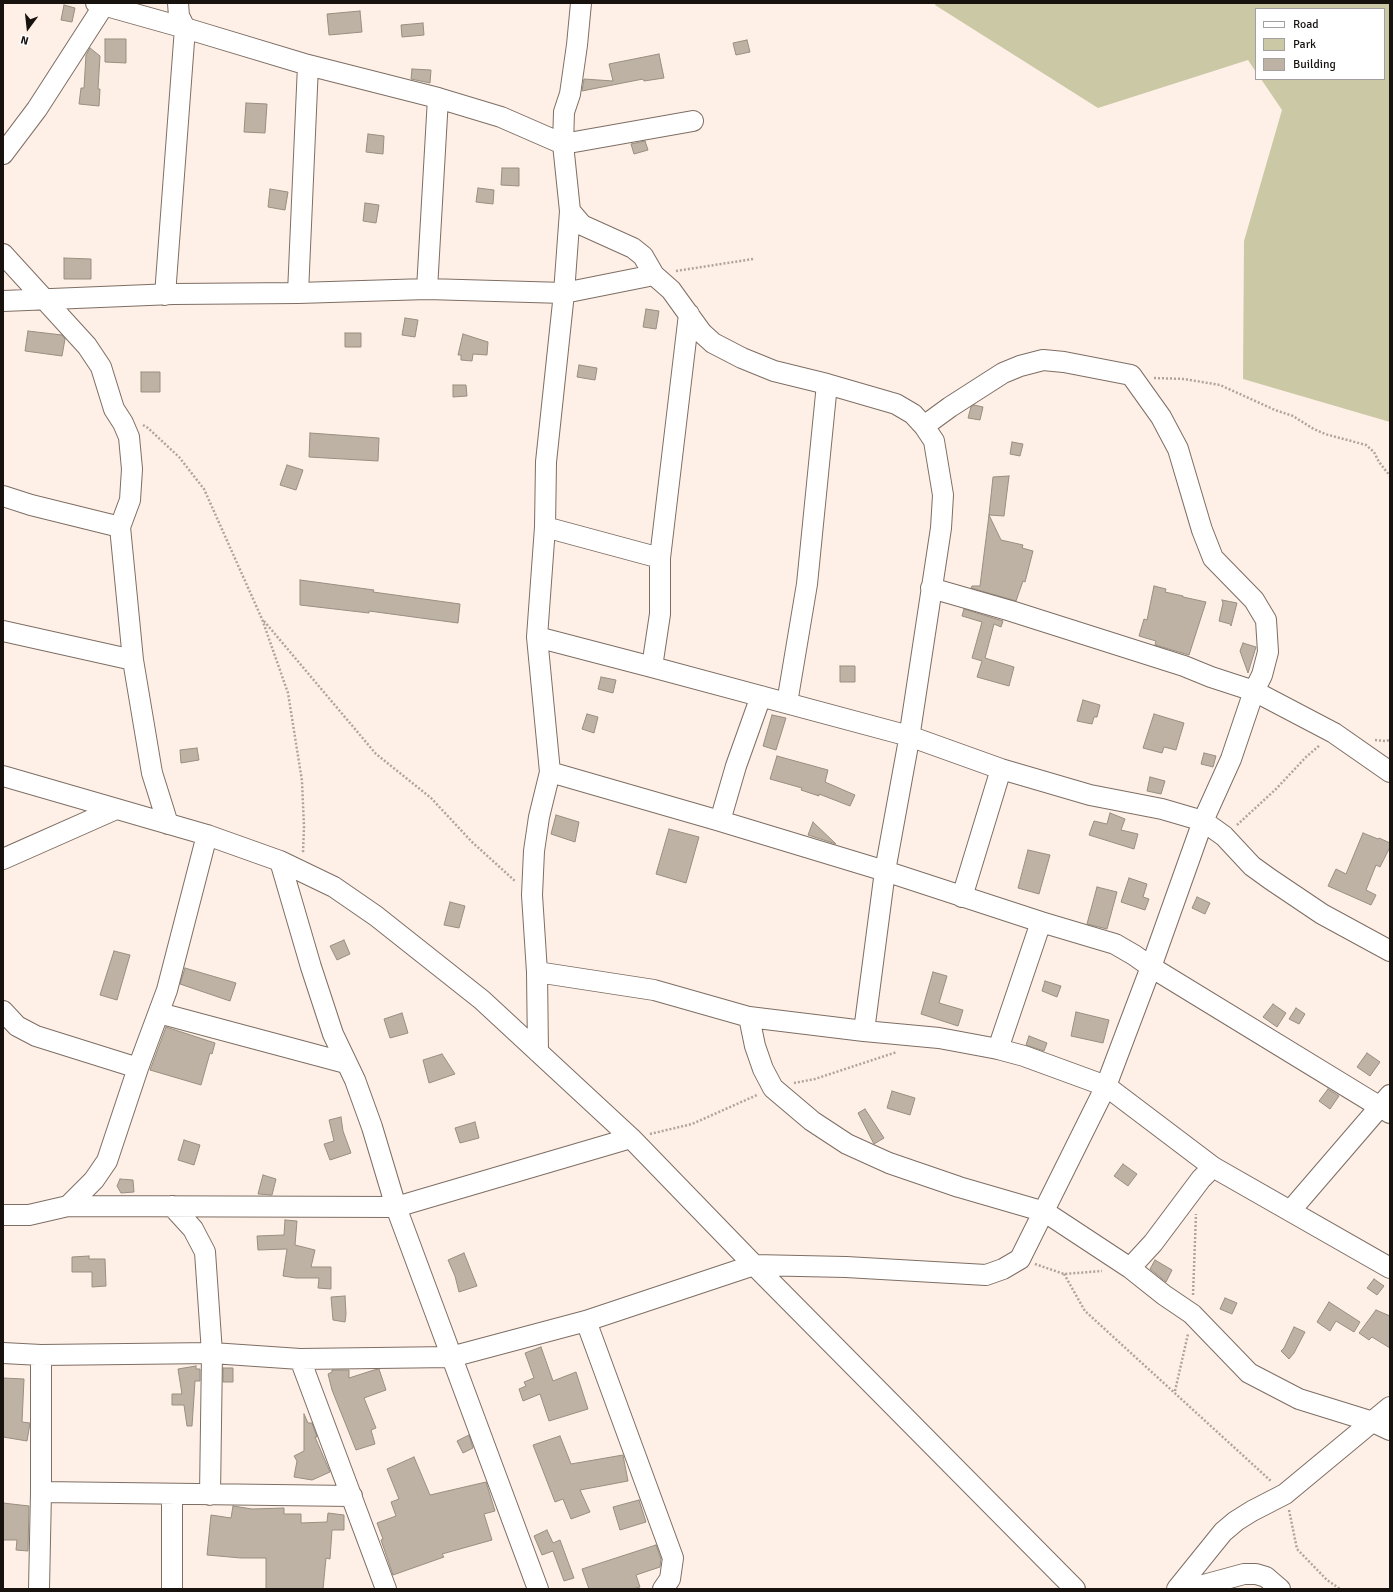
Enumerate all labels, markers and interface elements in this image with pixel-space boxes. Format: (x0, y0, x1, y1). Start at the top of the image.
north arrow (8, 8, 48, 48)
legend (1255, 8, 1385, 80)
text: Road (1293, 17, 1319, 32)
text: N (19, 33, 30, 47)
text: Park (1293, 37, 1316, 52)
text: Building (1293, 57, 1336, 72)

